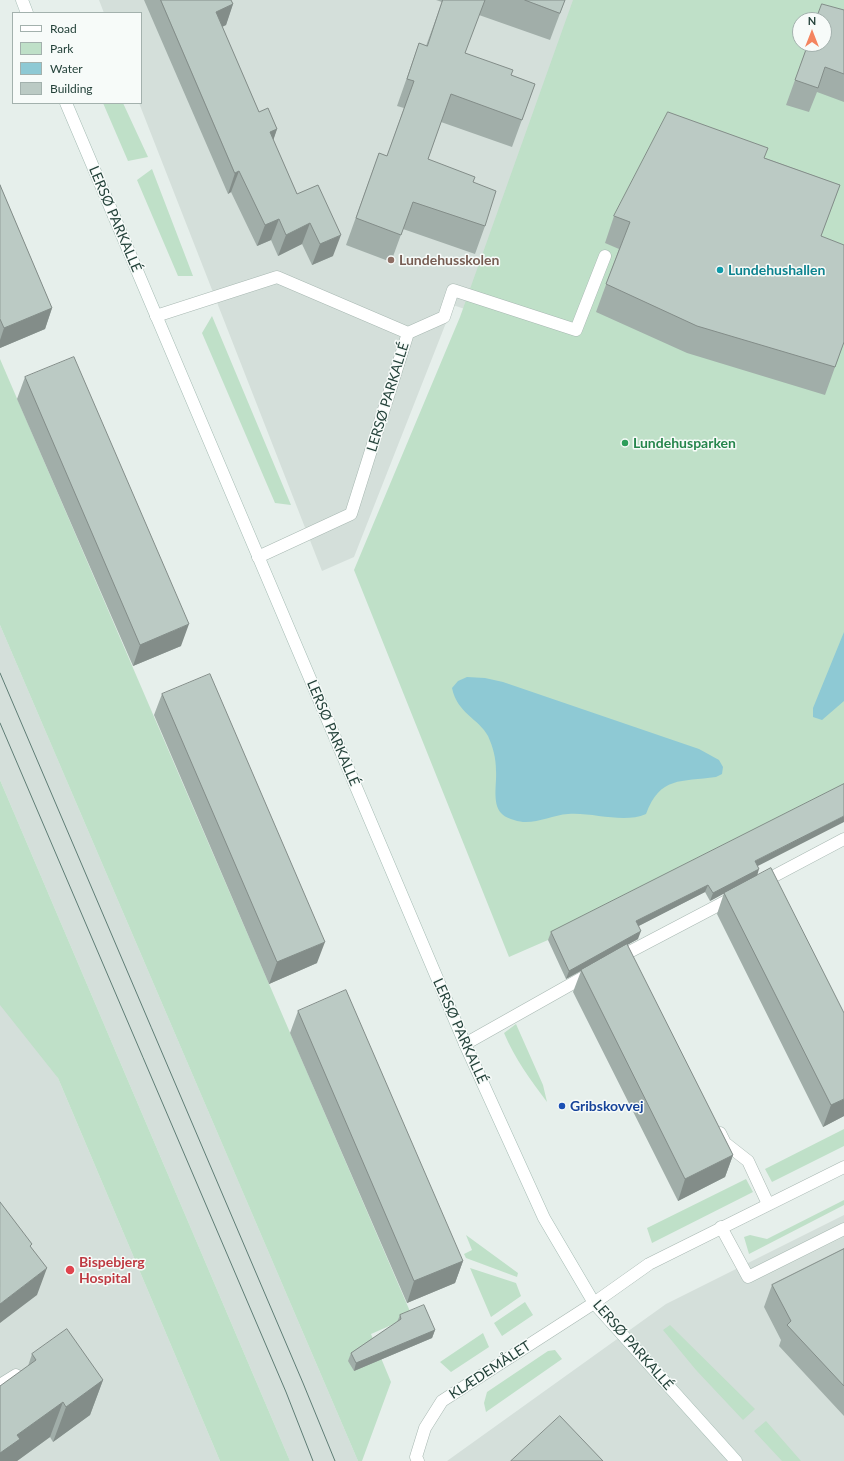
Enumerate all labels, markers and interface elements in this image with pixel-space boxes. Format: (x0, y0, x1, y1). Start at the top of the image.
legend (12, 12, 142, 104)
north arrow (792, 12, 832, 52)
text: N (808, 14, 816, 27)
text: Road (50, 21, 77, 36)
text: Park (50, 41, 73, 56)
text: Water (50, 61, 83, 76)
text: Building (50, 81, 93, 96)
street label: LERSØ PARKALLÉ (85, 163, 145, 275)
place label: Lundehusskolen (399, 252, 499, 268)
marker: Lundehusskolen (386, 255, 396, 265)
place label: Lundehushallen (728, 262, 825, 278)
marker: Lundehushallen (715, 265, 725, 275)
street label: LERSØ PARKALLÉ (363, 340, 413, 454)
place label: Lundehusparken (633, 435, 736, 451)
marker: Lundehusparken (620, 438, 630, 448)
street label: LERSØ PARKALLÉ (303, 677, 363, 789)
street label: LERSØ PARKALLÉ (429, 976, 491, 1086)
place label: Gribskovvej (570, 1098, 643, 1114)
marker: Gribskovvej (557, 1101, 567, 1111)
place label: Bispebjerg Hospital (79, 1254, 145, 1286)
marker: Bispebjerg Hospital (64, 1264, 76, 1276)
street label: LERSØ PARKALLÉ (589, 1297, 677, 1393)
street label: KLÆDEMÅLET (446, 1337, 534, 1403)

